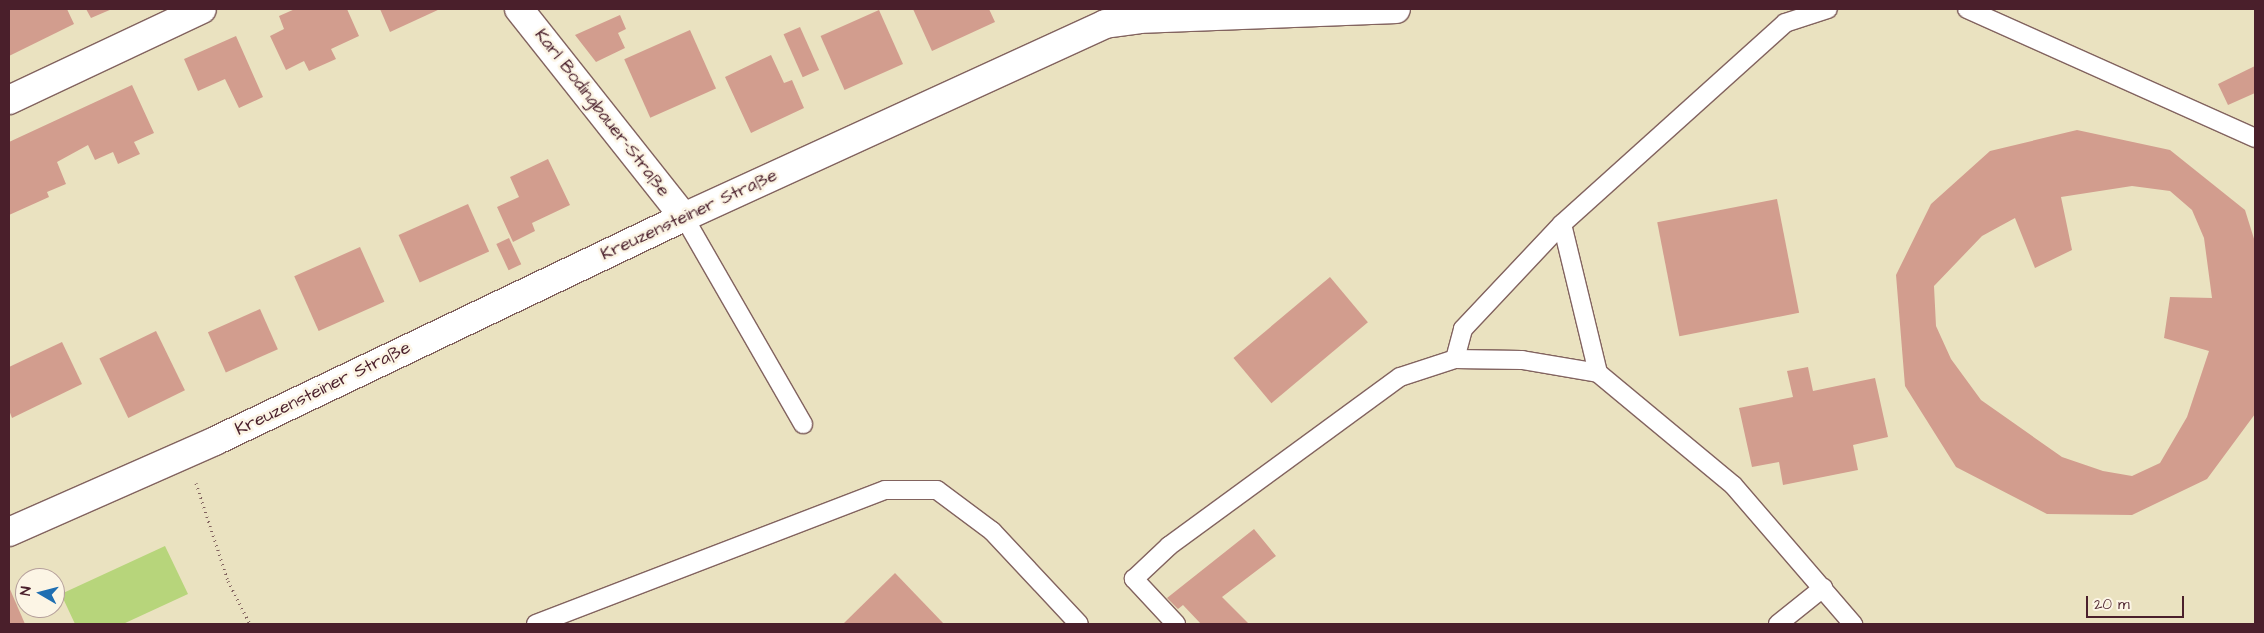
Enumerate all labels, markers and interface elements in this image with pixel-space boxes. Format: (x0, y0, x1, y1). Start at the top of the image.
street label: Karl Bodingbauer-Straße (530, 25, 674, 201)
street label: Kreuzensteiner Straße (597, 165, 781, 265)
street label: Kreuzensteiner Straße (232, 337, 414, 441)
north arrow (15, 568, 65, 618)
text: N (16, 585, 37, 597)
scale bar (2089, 586, 2186, 618)
text: 20 m (2094, 594, 2130, 615)

